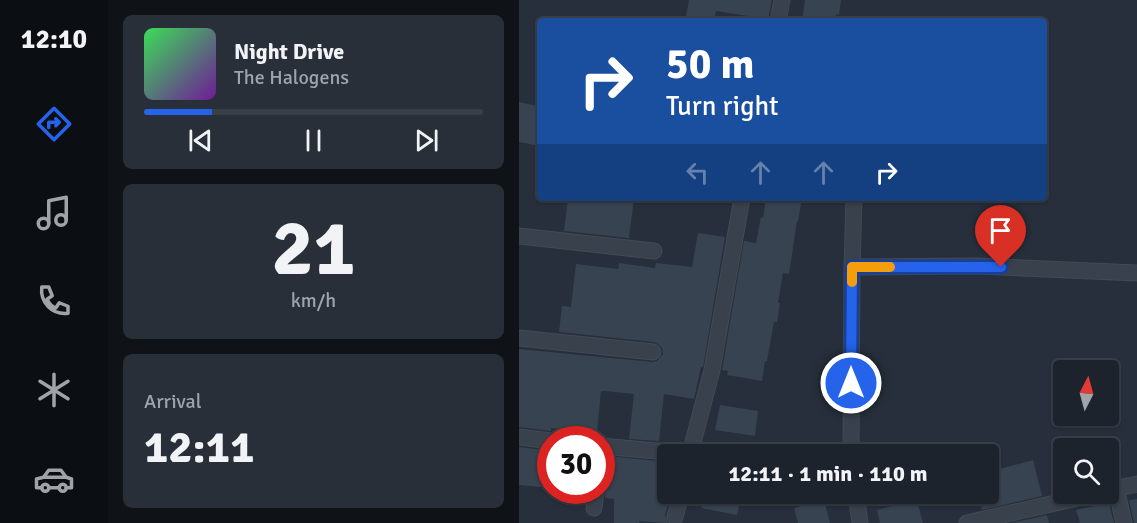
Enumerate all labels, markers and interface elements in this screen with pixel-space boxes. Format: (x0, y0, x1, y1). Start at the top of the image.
text: 12:10 (21, 23, 87, 56)
text: Night Drive (234, 38, 344, 65)
text: 50 m (666, 39, 755, 90)
icon: right (567, 42, 645, 120)
text: The Halogens (234, 65, 349, 90)
text: Turn right (666, 90, 779, 123)
icon: directions (33, 103, 75, 145)
icon: previous (184, 124, 217, 157)
icon: pause (297, 124, 330, 157)
icon: next (410, 124, 443, 157)
icon: left (681, 156, 714, 189)
icon: ahead (744, 156, 777, 189)
icon: ahead (807, 156, 840, 189)
icon: right (870, 156, 903, 189)
icon: music (33, 192, 75, 234)
text: 21 (271, 201, 356, 297)
pin (975, 205, 1026, 267)
icon: arrive (984, 214, 1017, 247)
icon: phone (33, 280, 75, 322)
text: km/h (291, 288, 336, 313)
position arrow (819, 351, 883, 415)
north arrow (1053, 360, 1119, 426)
map controls (1053, 360, 1119, 504)
icon: climate (33, 369, 75, 411)
text: Arrival (144, 389, 202, 414)
text: 12:11 (144, 420, 254, 475)
speed limit sign: 30 (537, 426, 615, 504)
button: search (1053, 438, 1119, 504)
icon: car (33, 458, 75, 500)
text: 12:11 · 1 min · 110 m (728, 460, 928, 487)

